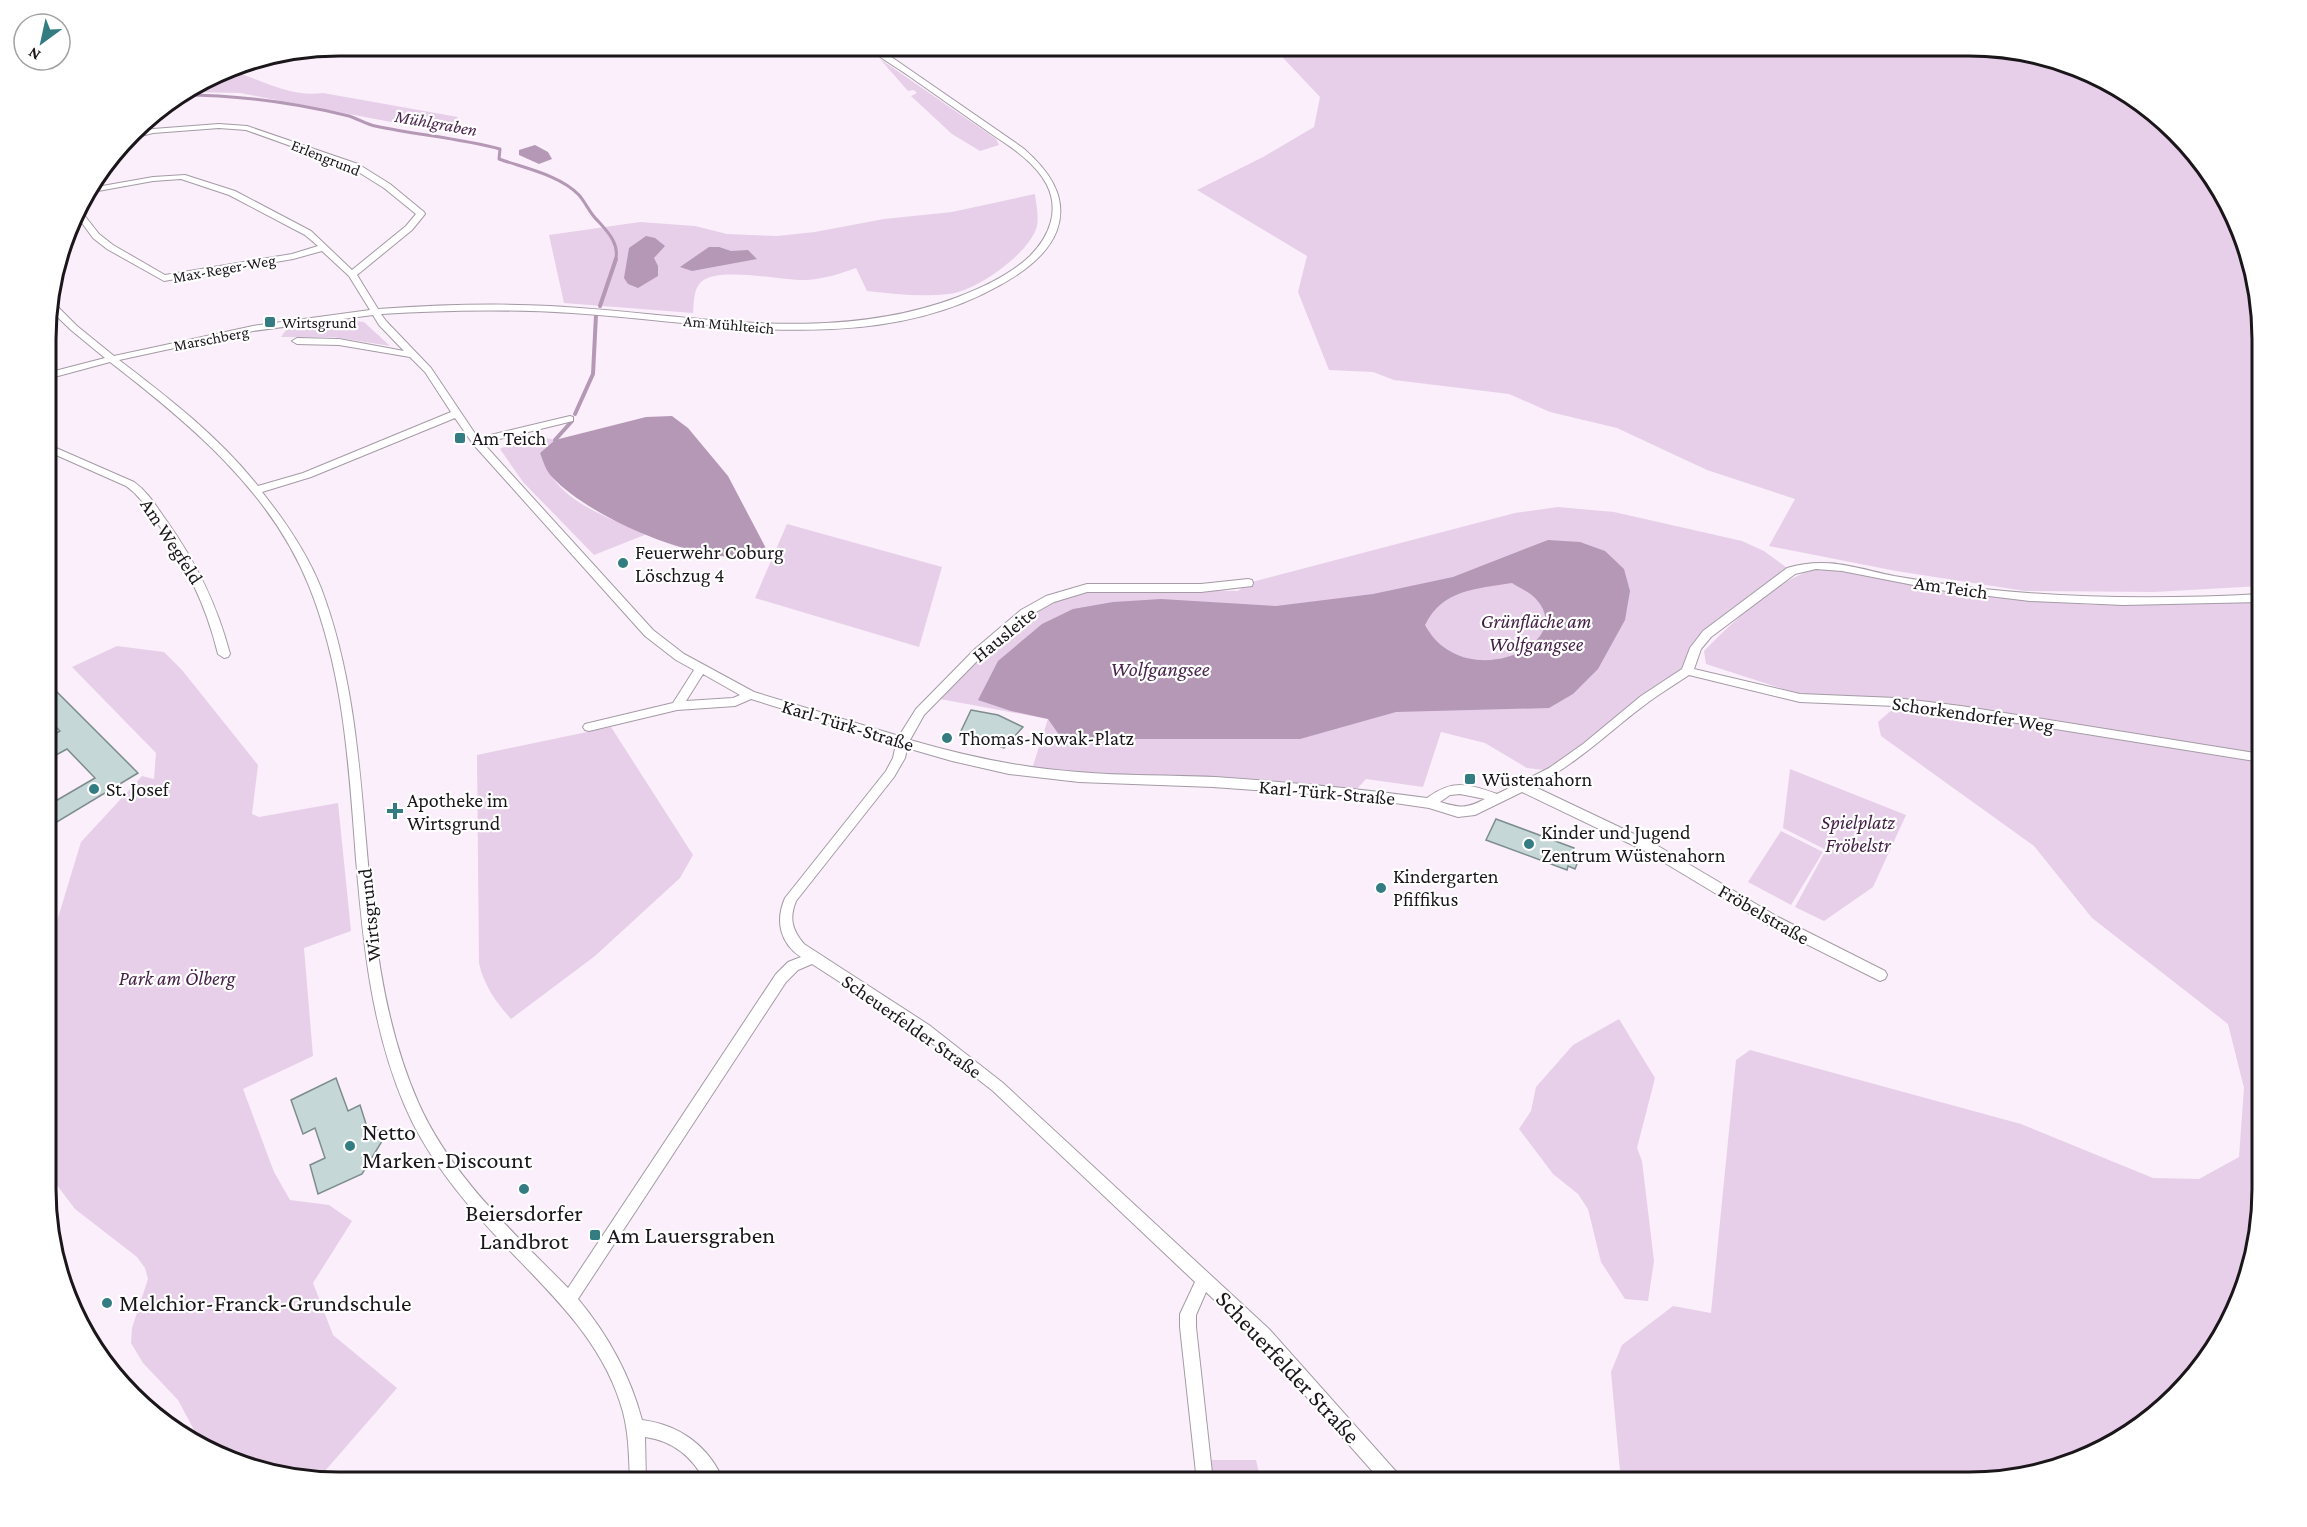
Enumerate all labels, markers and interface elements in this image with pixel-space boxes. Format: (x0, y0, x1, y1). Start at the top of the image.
north arrow (12, 12, 72, 72)
text: N (25, 44, 43, 64)
water label: Mühlgraben (392, 106, 479, 140)
street label: Erlengrund (288, 136, 363, 180)
street label: Max-Reger-Weg (171, 251, 277, 287)
street label: Am Mühlteich (683, 312, 775, 337)
place label: Wirtsgrund (282, 314, 357, 332)
marker: Wirtsgrund (263, 315, 277, 329)
street label: Marschberg (172, 323, 251, 355)
place label: Am Teich (472, 427, 547, 449)
marker: Am Teich (453, 431, 467, 445)
street label: Am Wegfeld (135, 494, 208, 589)
place label: Feuerwehr Coburg Löschzug 4 (635, 541, 784, 587)
marker: Feuerwehr Coburg Löschzug 4 (616, 556, 630, 570)
street label: Am Teich (1913, 571, 1990, 603)
street label: Hausleite (968, 602, 1040, 666)
park label: Grünfläche am Wolfgangsee (1481, 610, 1591, 656)
water label: Wolfgangsee (1110, 657, 1210, 681)
street label: Schorkendorfer Weg (1891, 692, 2056, 737)
street label: Karl-Türk-Straße (779, 695, 917, 756)
place label: Thomas-Nowak-Platz (959, 727, 1134, 749)
marker: Thomas-Nowak-Platz (940, 731, 954, 745)
place label: Wüstenahorn (1482, 768, 1593, 790)
marker: Wüstenahorn (1463, 772, 1477, 786)
street label: Karl-Türk-Straße (1258, 775, 1396, 809)
place label: St. Josef (106, 778, 170, 801)
marker: St. Josef (87, 782, 101, 796)
place label: Apotheke im Wirtsgrund (407, 789, 508, 835)
marker: Apotheke im Wirtsgrund (388, 804, 402, 818)
park label: Spielplatz Fröbelstr (1821, 811, 1895, 856)
place label: Kinder und Jugend Zentrum Wüstenahorn (1541, 821, 1726, 866)
marker: Kinder und Jugend Zentrum Wüstenahorn (1522, 837, 1536, 851)
place label: Kindergarten Pfiffikus (1393, 865, 1499, 910)
street label: Wirtsgrund (353, 867, 386, 963)
street label: Fröbelstraße (1715, 879, 1813, 949)
marker: Kindergarten Pfiffikus (1374, 881, 1388, 895)
park label: Park am Ölberg (119, 967, 236, 990)
street label: Scheuerfelder Straße (838, 970, 986, 1083)
place label: Netto Marken-Discount (362, 1118, 533, 1173)
marker: Netto Marken-Discount (343, 1139, 357, 1153)
marker: Beiersdorfer Landbrot (517, 1182, 531, 1196)
place label: Beiersdorfer Landbrot (465, 1199, 583, 1254)
place label: Am Lauersgraben (607, 1221, 775, 1248)
marker: Am Lauersgraben (588, 1228, 602, 1242)
street label: Scheuerfelder Straße (1211, 1285, 1366, 1448)
place label: Melchior-Franck-Grundschule (119, 1289, 411, 1316)
marker: Melchior-Franck-Grundschule (100, 1296, 114, 1310)

